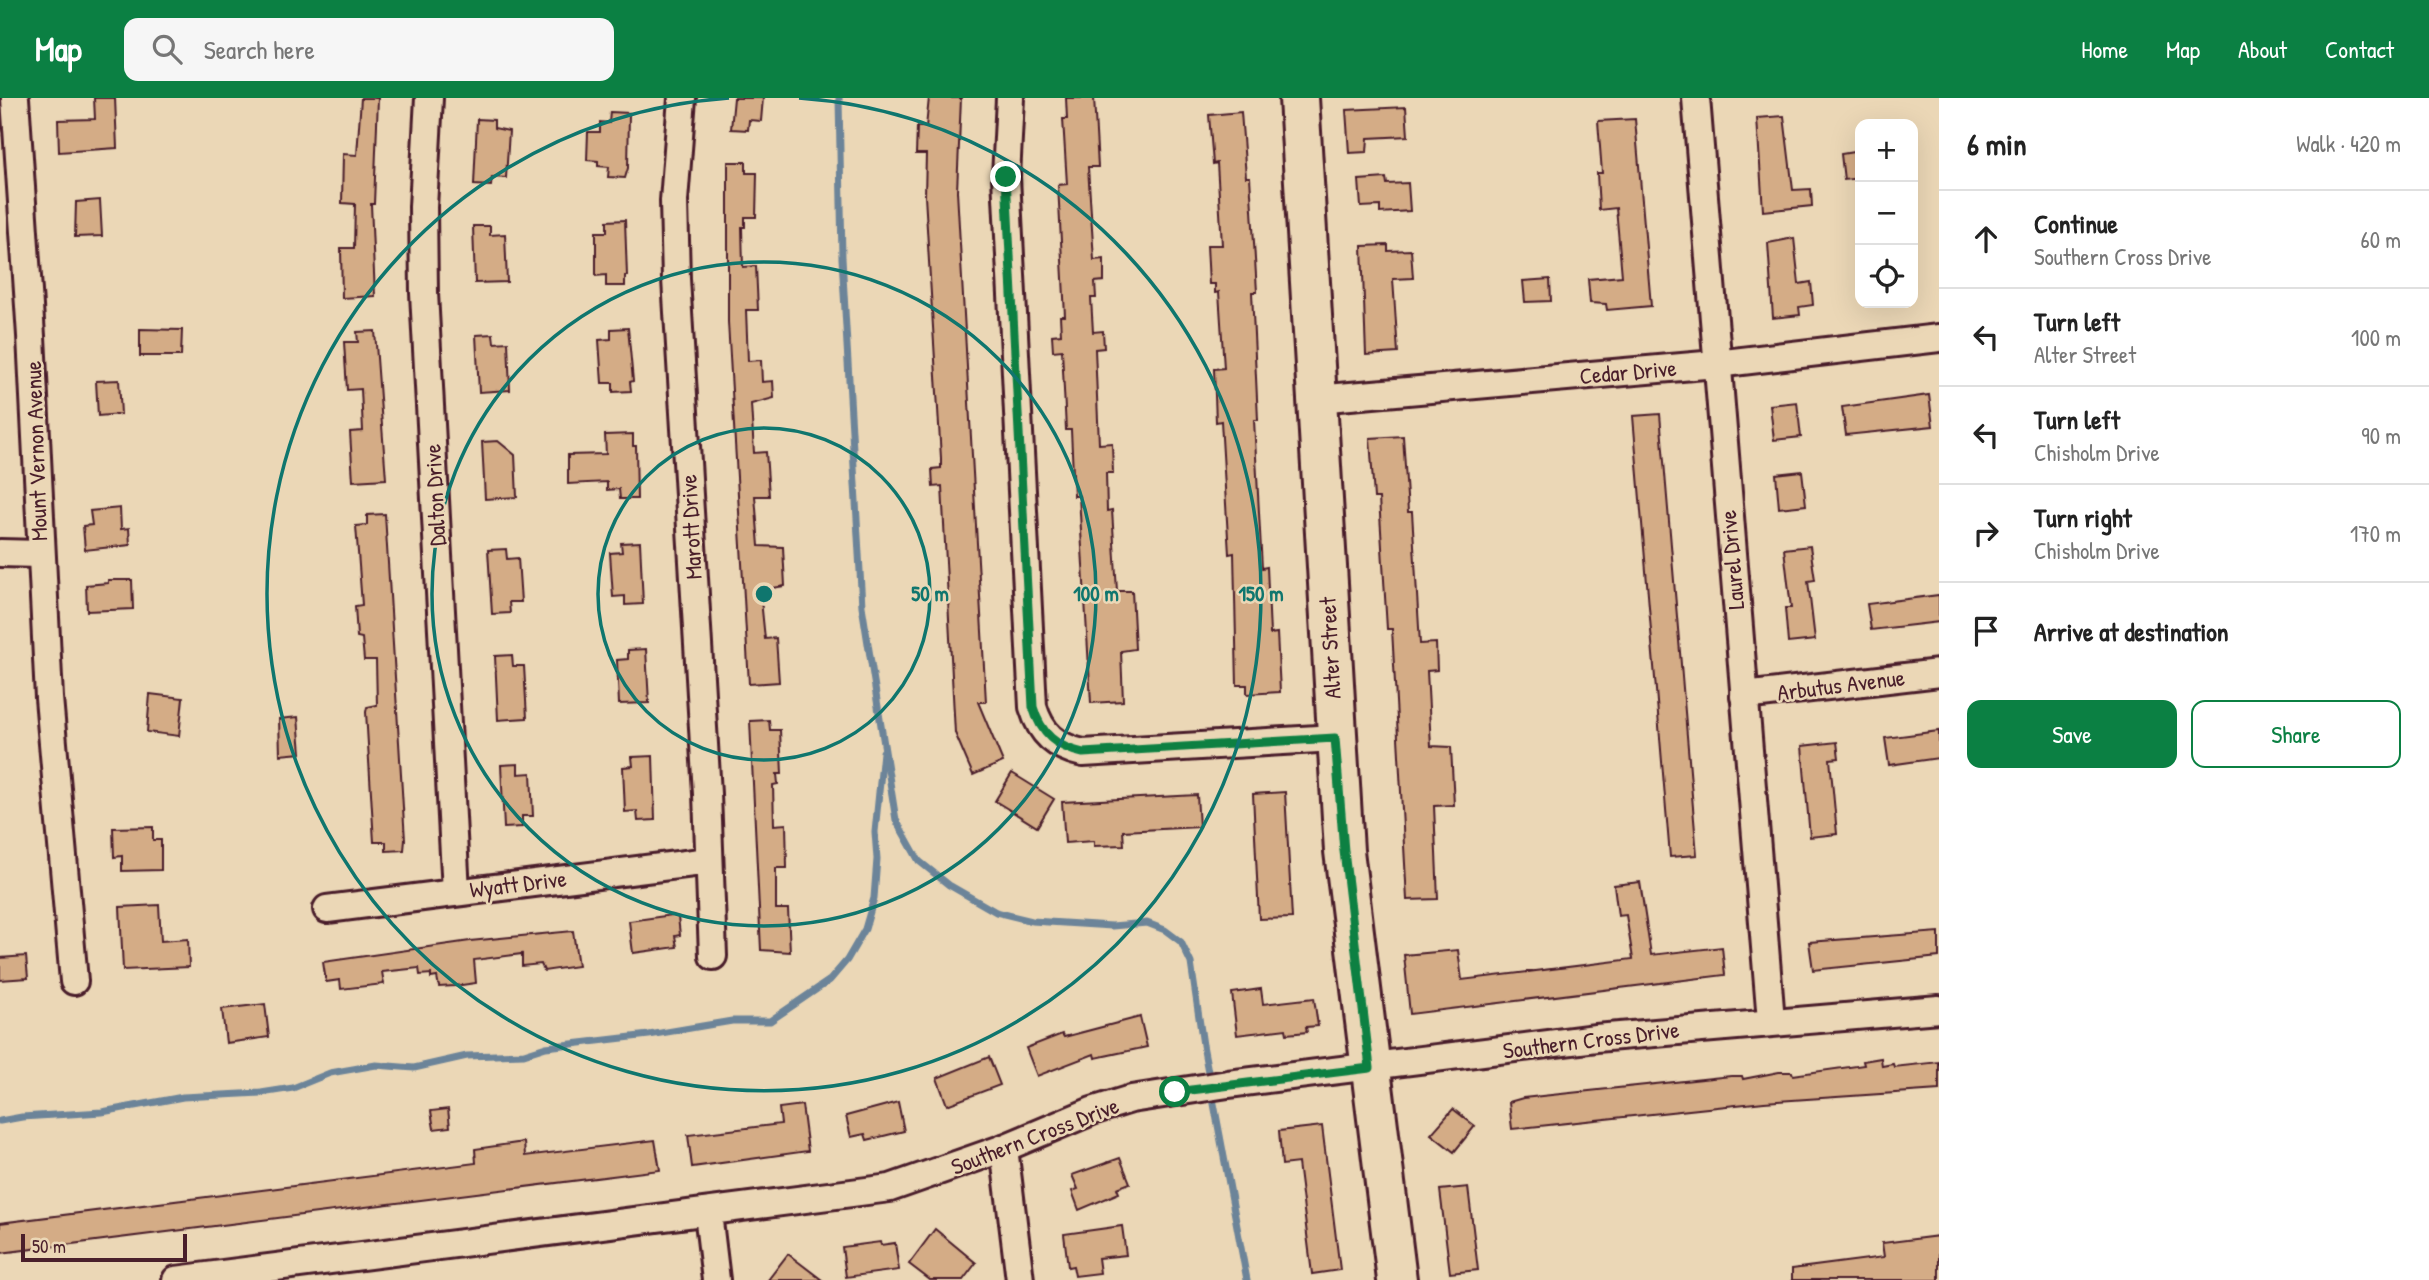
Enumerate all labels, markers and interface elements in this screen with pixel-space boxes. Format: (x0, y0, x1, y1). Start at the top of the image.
search box (124, 18, 614, 81)
text: Map (35, 27, 82, 71)
icon: search (148, 30, 186, 68)
text: Search here (204, 32, 315, 67)
text: Home (2081, 33, 2128, 65)
text: Map (2166, 33, 2200, 65)
text: About (2238, 33, 2287, 65)
text: Contact (2325, 33, 2394, 65)
map controls (1855, 119, 1918, 308)
button: + (1855, 119, 1918, 182)
text: 6 min (1967, 124, 2027, 164)
text: Walk · 420 m (2296, 128, 2401, 159)
route end (990, 161, 1021, 192)
button: − (1855, 182, 1918, 245)
text: Continue (2034, 206, 2118, 241)
icon: ahead (1967, 220, 2005, 258)
text: 60 m (2361, 224, 2401, 255)
text: Southern Cross Drive (2034, 241, 2211, 272)
button: locate (1855, 245, 1918, 308)
text: Turn left (2034, 304, 2120, 339)
icon: left (1967, 318, 2005, 356)
text: 100 m (2351, 322, 2401, 353)
text: Alter Street (2034, 339, 2136, 370)
street label: Cedar Drive (1578, 352, 1678, 391)
street label: Mount Vernon Avenue (17, 360, 54, 542)
text: Turn left (2034, 402, 2120, 437)
icon: left (1967, 416, 2005, 454)
text: 90 m (2361, 420, 2401, 451)
text: Chisholm Drive (2034, 437, 2160, 468)
street label: Dalton Drive (416, 443, 453, 547)
street label: Marott Drive (672, 474, 709, 580)
text: Turn right (2034, 500, 2132, 535)
street label: Laurel Drive (1712, 509, 1751, 611)
icon: right (1967, 514, 2005, 552)
text: 170 m (2350, 518, 2401, 549)
text: Chisholm Drive (2034, 535, 2160, 566)
text: 50 m (911, 579, 949, 608)
text: 100 m (1073, 579, 1119, 608)
text: 150 m (1238, 579, 1284, 608)
centre of rings (752, 582, 776, 606)
street label: Alter Street (1311, 595, 1348, 700)
icon: arrive (1967, 612, 2005, 650)
text: Arrive at destination (2034, 614, 2229, 649)
street label: Arbutus Avenue (1775, 661, 1907, 708)
button: Save (1967, 700, 2177, 768)
button: Share (2191, 700, 2401, 768)
street label: Wyatt Drive (468, 862, 568, 905)
street label: Southern Cross Drive (1501, 1013, 1681, 1066)
route start (1159, 1076, 1190, 1107)
street label: Southern Cross Drive (946, 1089, 1123, 1182)
scale bar (21, 1231, 187, 1263)
text: 50 m (32, 1233, 66, 1259)

